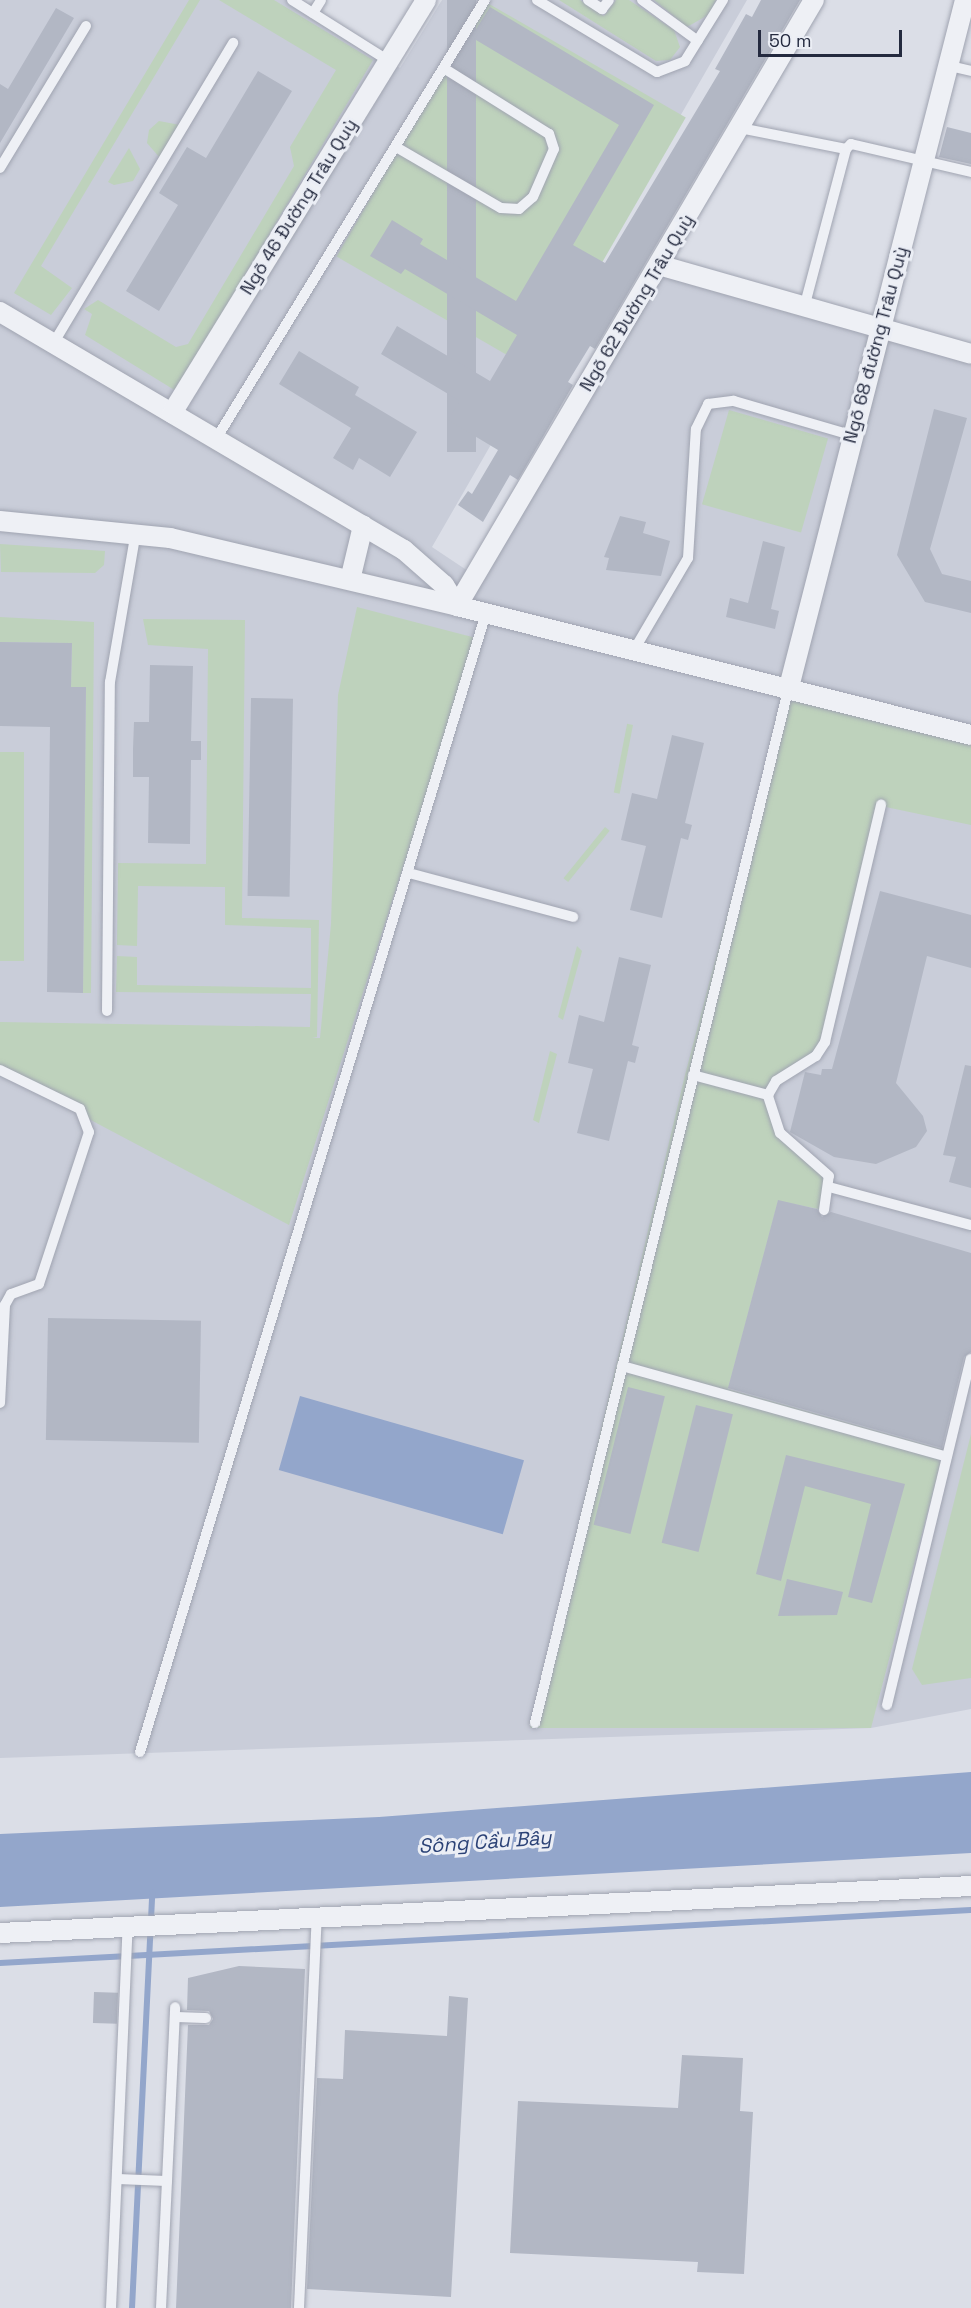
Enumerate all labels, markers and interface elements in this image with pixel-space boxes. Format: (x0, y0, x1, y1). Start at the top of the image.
scale bar (761, 18, 905, 56)
text: 50 m (769, 29, 811, 52)
street label: Ngõ 46 Đường Trâu Quỳ (236, 115, 362, 299)
street label: Ngõ 62 Đường Trâu Quỳ (575, 210, 699, 396)
street label: Ngõ 68 đường Trâu Quỳ (839, 244, 913, 446)
water label: Sông Cầu Bây (418, 1825, 552, 1859)

